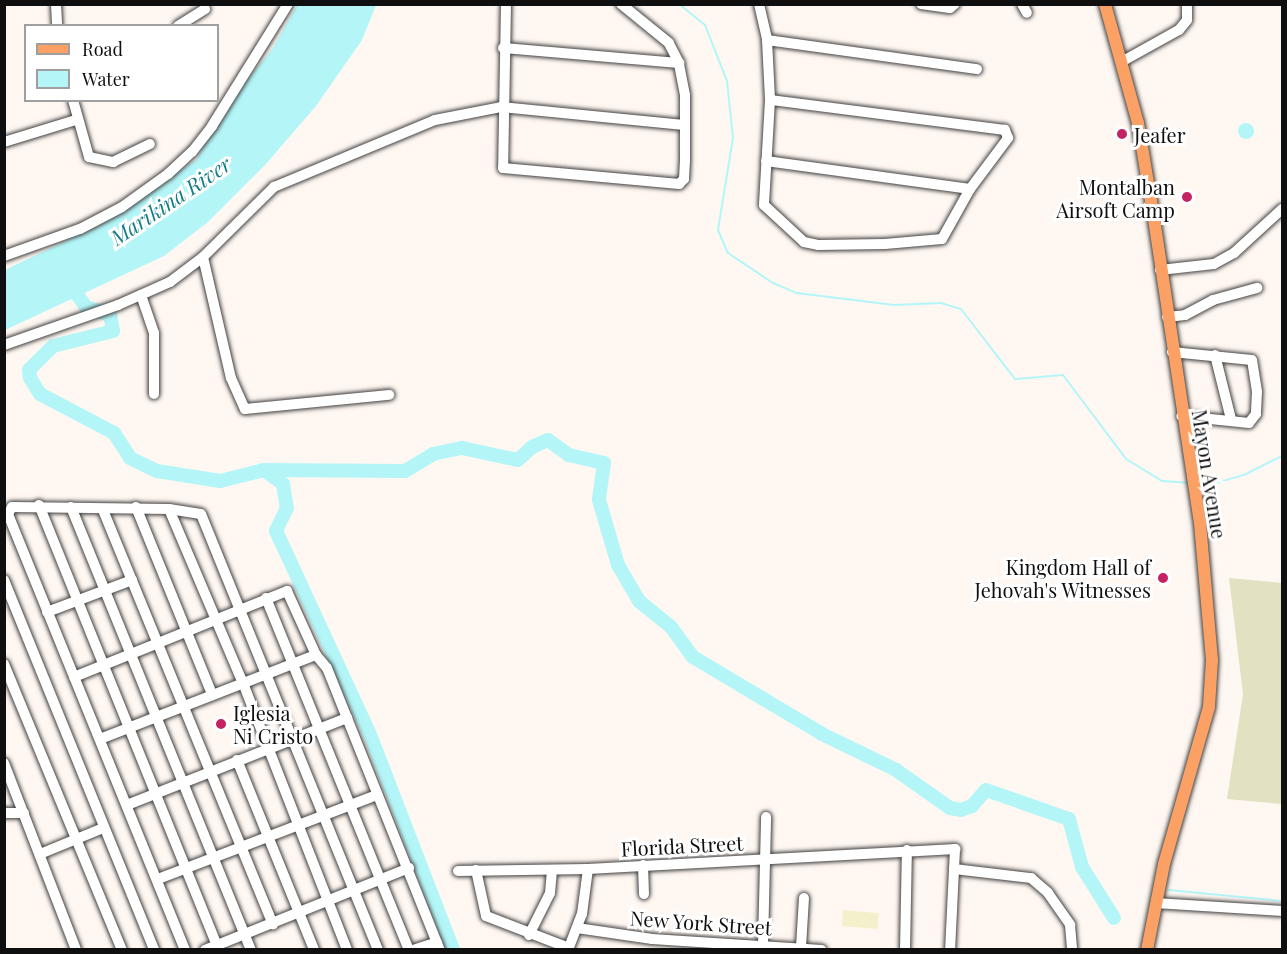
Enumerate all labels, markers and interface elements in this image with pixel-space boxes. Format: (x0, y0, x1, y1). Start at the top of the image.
legend (24, 24, 219, 102)
text: Road (82, 37, 123, 61)
text: Water (82, 67, 130, 91)
place label: Jeafer (1134, 122, 1186, 146)
marker: Jeafer (1115, 127, 1129, 141)
water label: Marikina River (105, 150, 235, 250)
place label: Montalban Airsoft Camp (1056, 174, 1175, 221)
marker: Montalban Airsoft Camp (1180, 190, 1194, 204)
street label: Mayon Avenue (1188, 407, 1232, 541)
place label: Kingdom Hall of Jehovah's Witnesses (974, 554, 1151, 601)
marker: Kingdom Hall of Jehovah's Witnesses (1156, 571, 1170, 585)
place label: Iglesia Ni Cristo (233, 700, 313, 747)
marker: Iglesia Ni Cristo (214, 717, 228, 731)
street label: Florida Street (620, 830, 744, 860)
street label: New York Street (628, 905, 774, 939)

